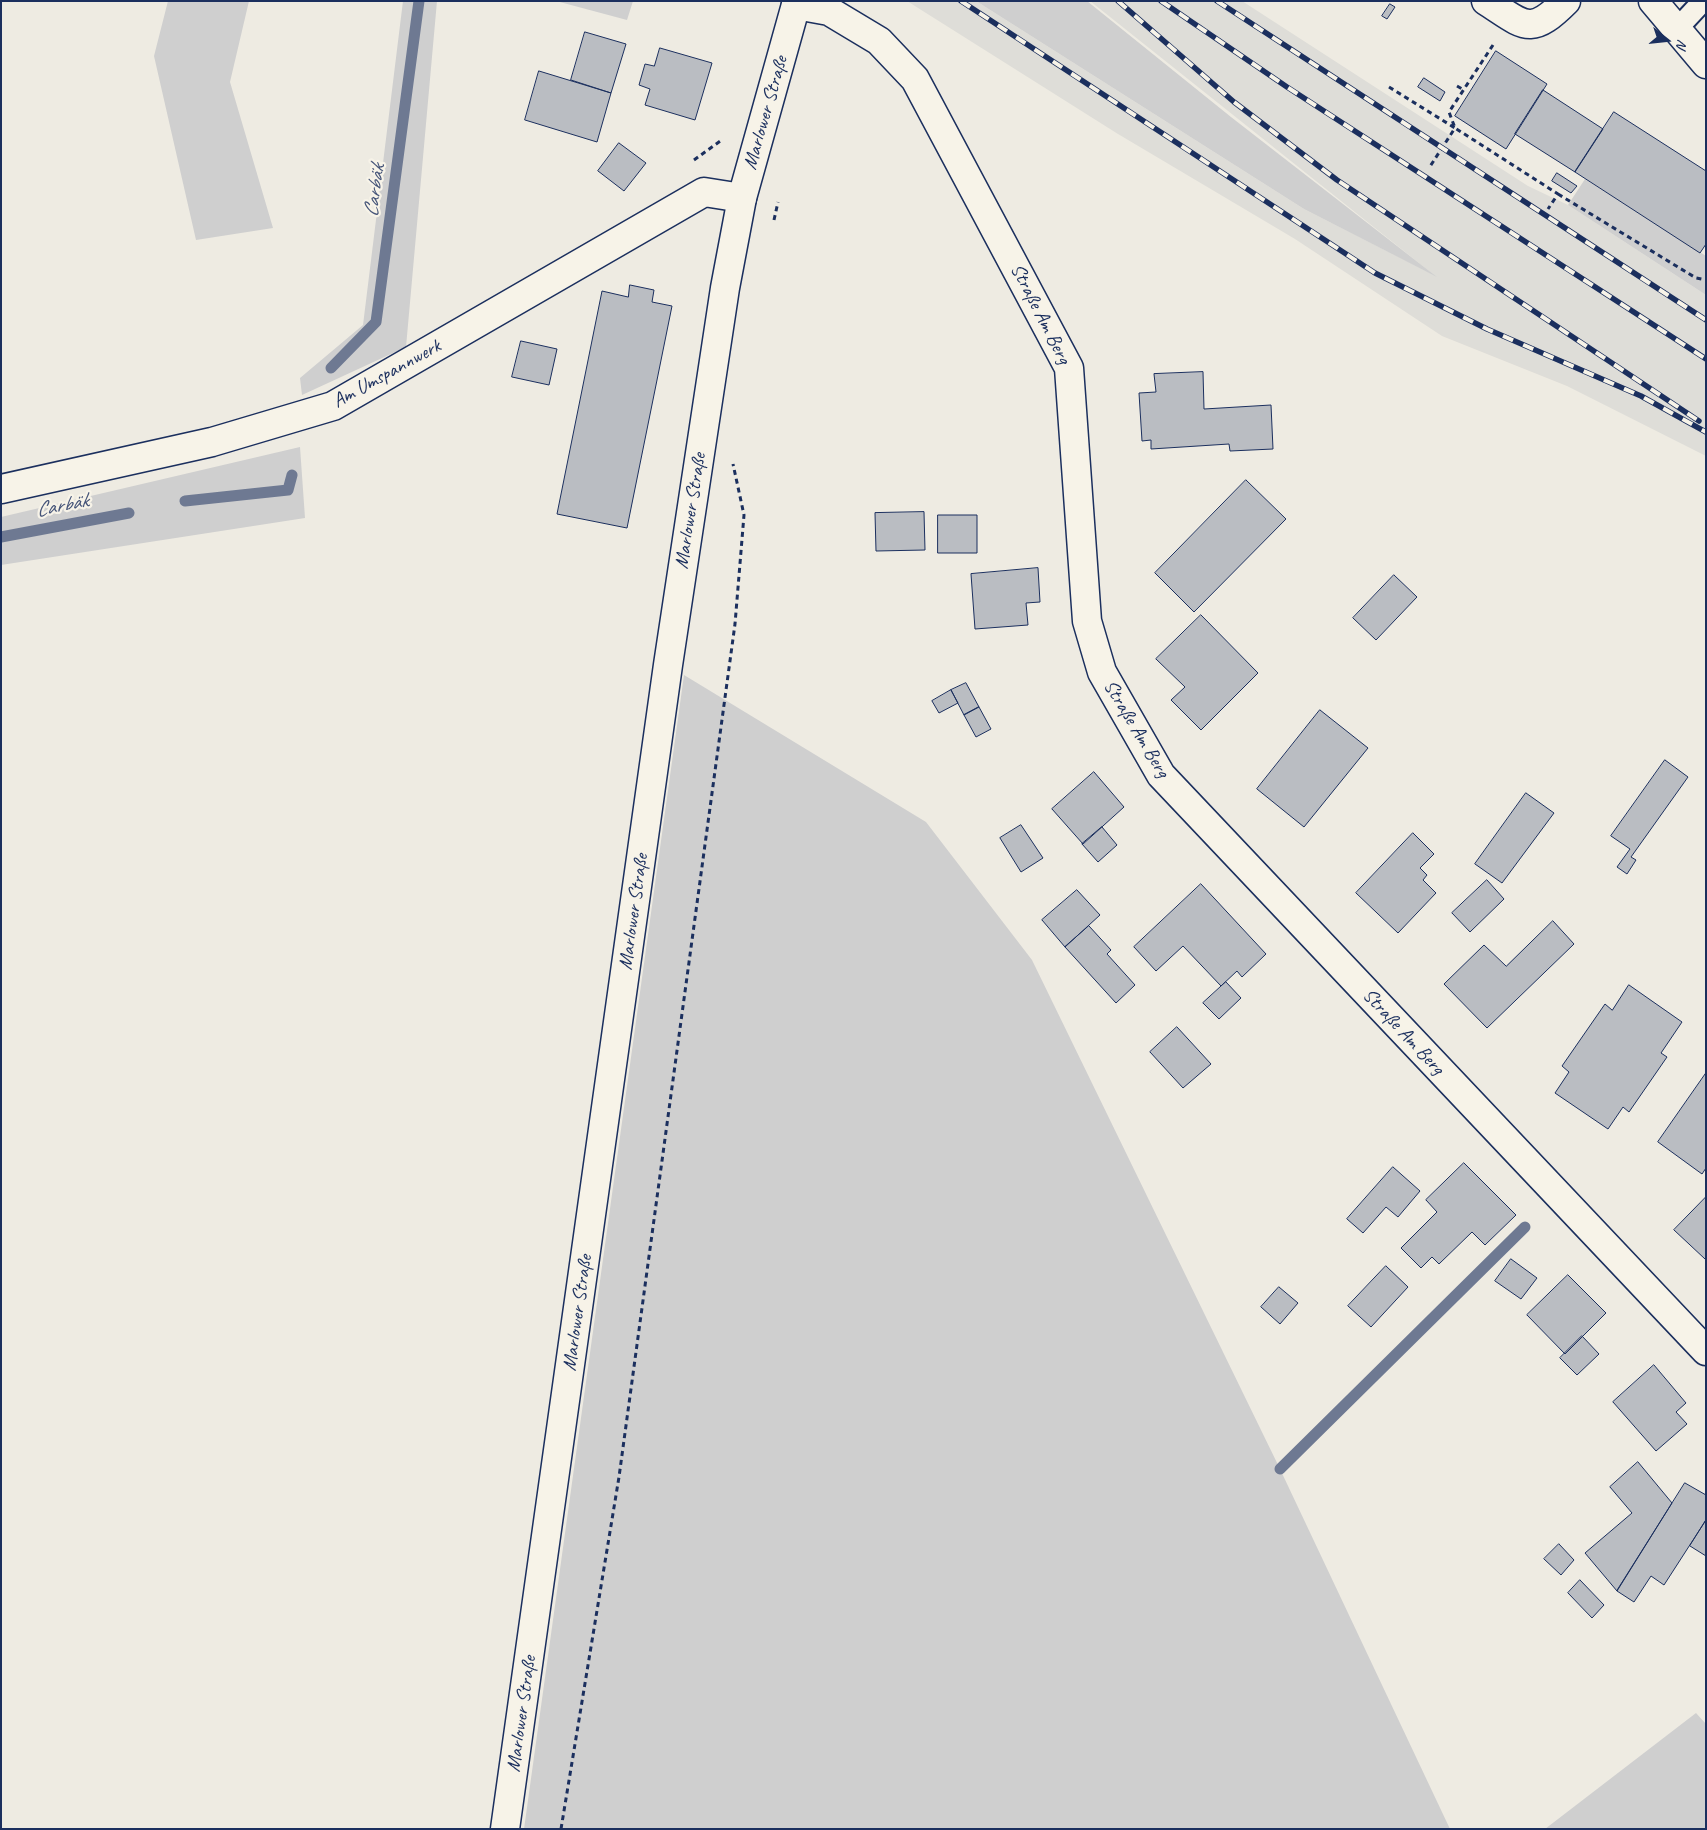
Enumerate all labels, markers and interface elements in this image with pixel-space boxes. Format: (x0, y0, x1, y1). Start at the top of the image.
north arrow (1642, 15, 1692, 65)
text: N (1673, 38, 1691, 51)
street label: Marlower Straße (738, 54, 794, 172)
water label: Carbäk (359, 163, 391, 219)
street label: Straße Am Berg (1005, 260, 1075, 368)
street label: Am Umspannwerk (329, 334, 445, 414)
street label: Marlower Straße (670, 451, 712, 571)
water label: Carbäk (34, 489, 90, 523)
street label: Straße Am Berg (1098, 676, 1174, 782)
street label: Marlower Straße (614, 852, 654, 972)
street label: Straße Am Berg (1357, 984, 1449, 1080)
street label: Marlower Straße (558, 1253, 598, 1373)
street label: Marlower Straße (502, 1654, 542, 1774)

